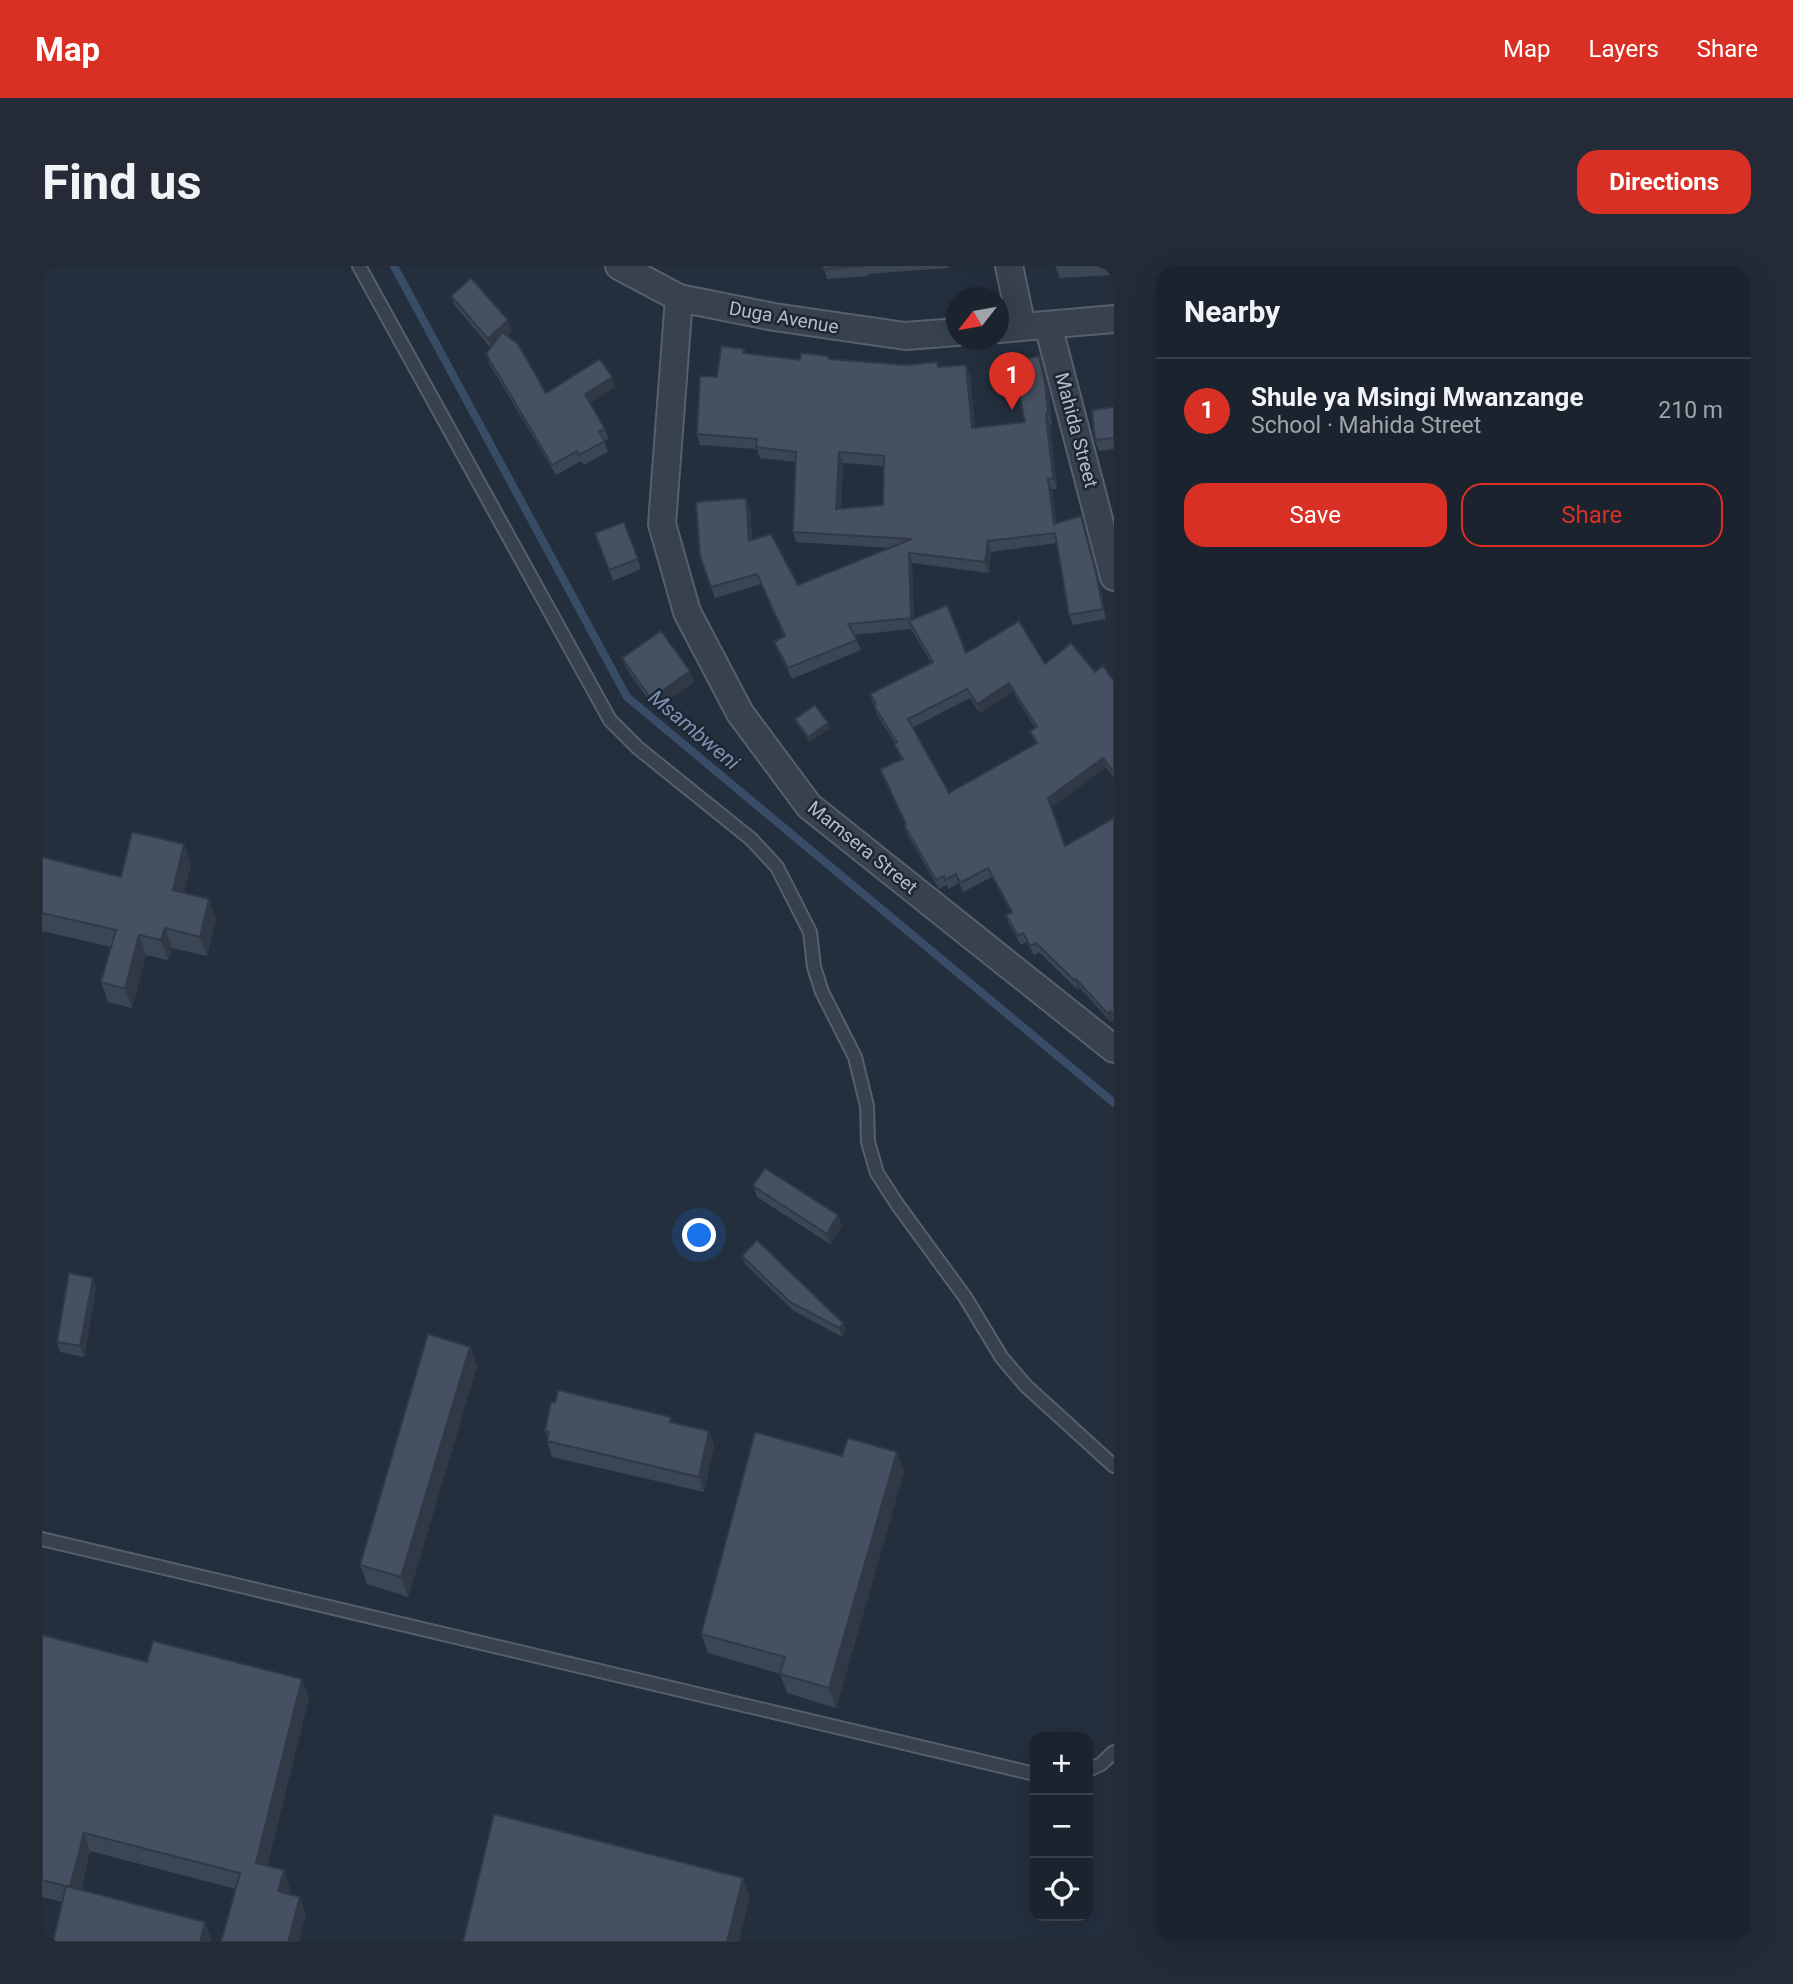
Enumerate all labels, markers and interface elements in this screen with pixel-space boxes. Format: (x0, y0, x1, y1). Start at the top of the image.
text: Map (35, 30, 100, 69)
text: Map (1503, 35, 1551, 63)
text: Layers (1589, 35, 1659, 63)
text: Share (1697, 35, 1758, 63)
button: Directions (1577, 150, 1751, 214)
text: Find us (42, 154, 202, 211)
north arrow (946, 287, 1009, 350)
text: Nearby (1184, 294, 1280, 329)
street label: Duga Avenue (727, 297, 840, 338)
pin: 1 (989, 352, 1035, 410)
street label: Mahida Street (1050, 370, 1103, 490)
text: Shule ya Msingi Mwanzange (1251, 382, 1584, 412)
text: 1 (1200, 397, 1214, 424)
text: 210 m (1658, 397, 1723, 424)
text: School · Mahida Street (1251, 412, 1481, 439)
button: Save (1184, 483, 1447, 547)
button: Share (1461, 483, 1723, 547)
water label: Msambweni (644, 685, 744, 775)
street label: Mamsera Street (803, 796, 922, 899)
your location (682, 1218, 716, 1252)
map controls (1030, 1732, 1093, 1921)
button: + (1030, 1732, 1093, 1795)
button: − (1030, 1795, 1093, 1858)
button: locate (1030, 1858, 1093, 1921)

